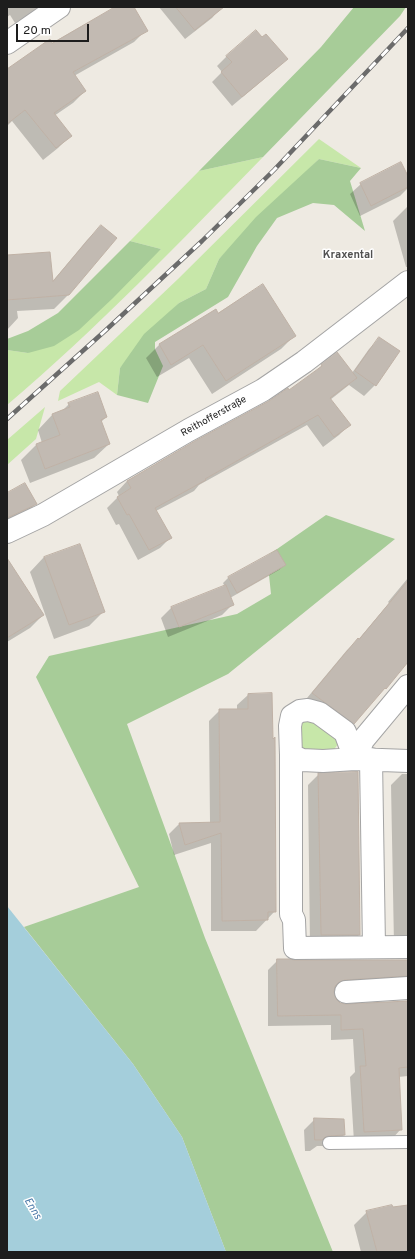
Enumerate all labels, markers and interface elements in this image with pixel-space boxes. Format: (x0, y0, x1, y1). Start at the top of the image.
scale bar (18, 16, 91, 42)
text: 20 m (23, 23, 51, 39)
district label: Kraxental (323, 249, 373, 263)
street label: Reithofferstraße (179, 394, 249, 440)
water label: Enns (20, 1196, 44, 1222)

